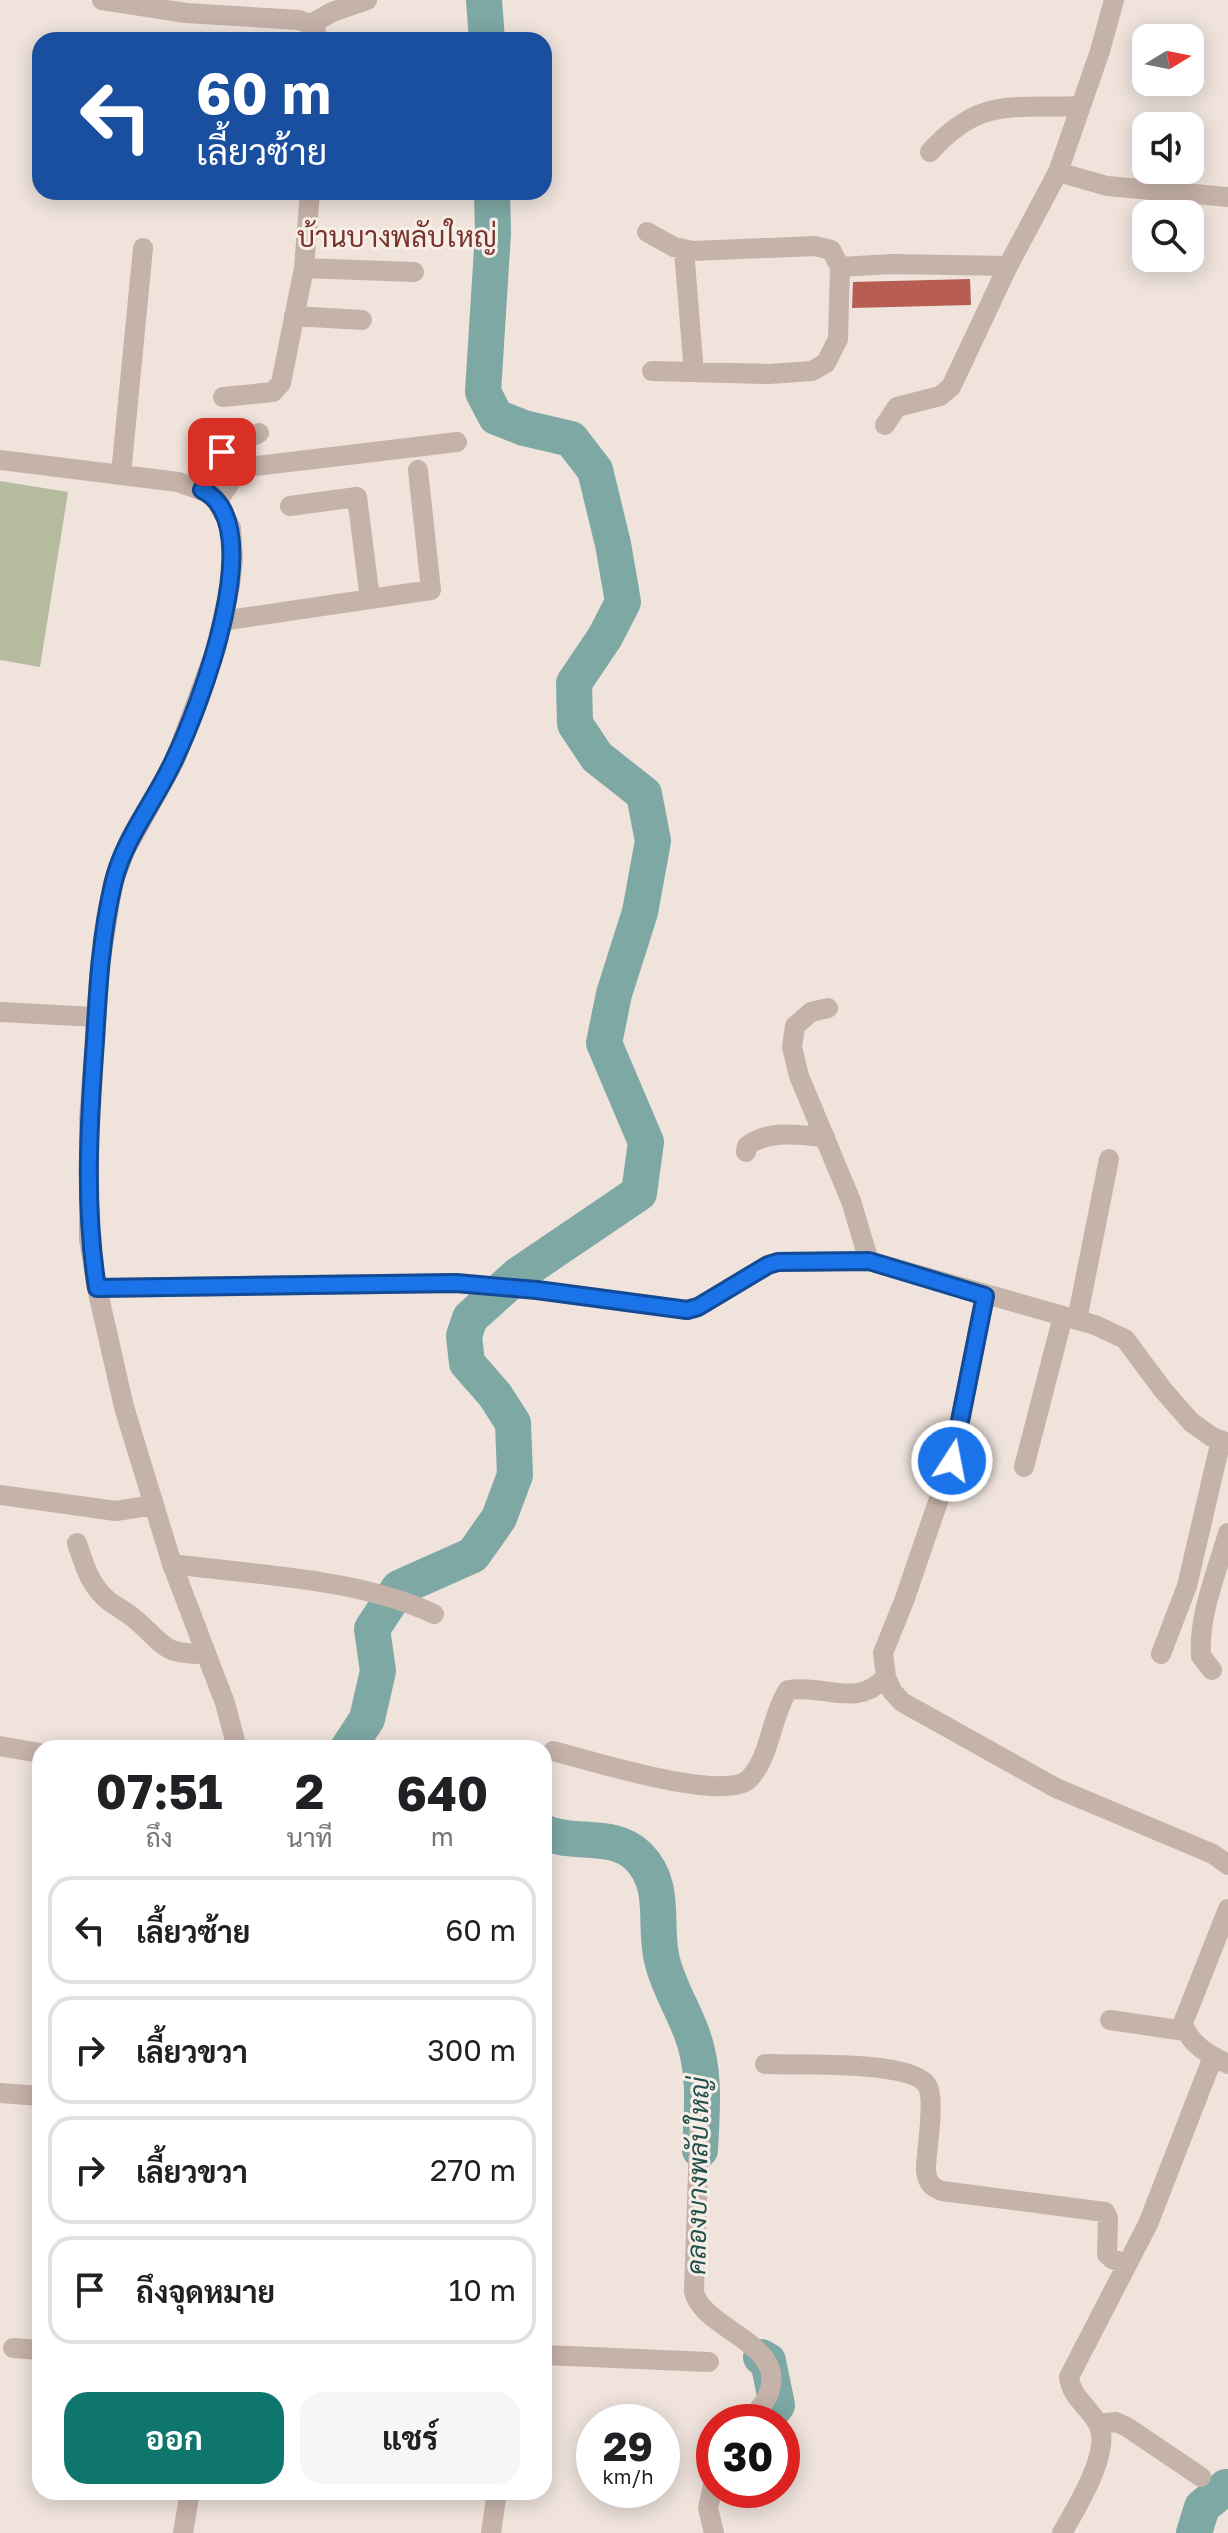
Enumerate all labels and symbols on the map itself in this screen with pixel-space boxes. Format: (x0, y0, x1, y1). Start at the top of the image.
north arrow (1132, 24, 1204, 96)
district label: บ้านบางพลับใหญ่ (297, 218, 497, 255)
pin (188, 418, 256, 486)
position arrow (910, 1419, 994, 1503)
water label: คลองบางพลับใหญ่ (680, 2075, 716, 2275)
speed limit sign: 30 (696, 2404, 800, 2508)

